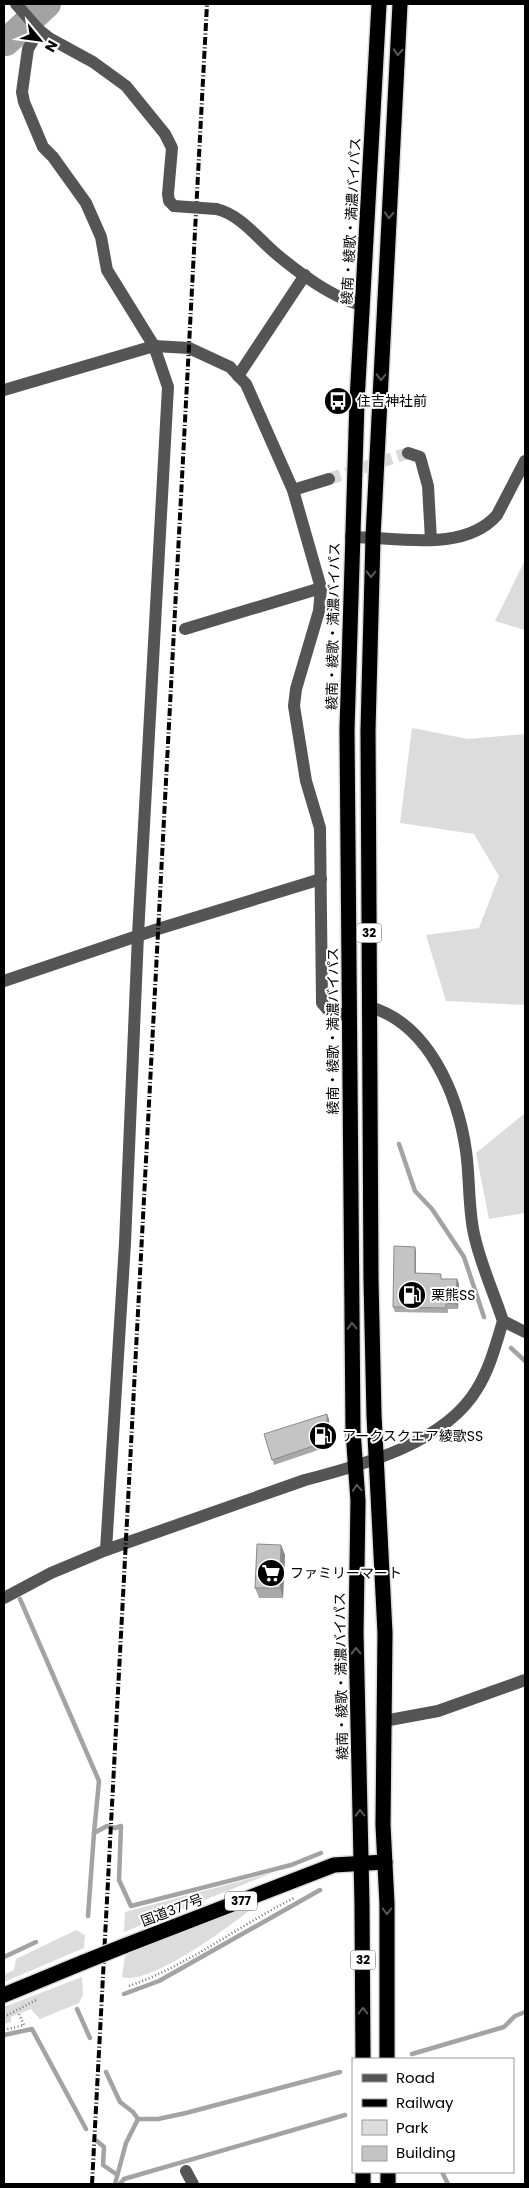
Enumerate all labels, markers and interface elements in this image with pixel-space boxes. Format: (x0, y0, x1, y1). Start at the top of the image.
north arrow (15, 15, 65, 65)
text: N (40, 37, 63, 56)
one-way arrow (392, 49, 403, 57)
street label: 綾南・綾歌・満濃バイパス (337, 137, 365, 305)
one-way arrow (383, 211, 394, 219)
one-way arrow (376, 374, 386, 381)
bus stop icon: 住吉神社前 (323, 386, 353, 416)
place label: 住吉神社前 (357, 391, 427, 411)
street label: 綾南・綾歌・満濃バイパス (322, 542, 344, 710)
one-way arrow (366, 570, 376, 578)
road number: 32 (356, 924, 382, 942)
street label: 綾南・綾歌・満濃バイパス (323, 947, 343, 1115)
fuel station icon: 栗熊SS (397, 1280, 427, 1310)
place label: 栗熊SS (431, 1285, 475, 1305)
one-way arrow (347, 1322, 357, 1330)
fuel station icon: アークスクエア綾歌SS (308, 1421, 338, 1451)
place label: アークスクエア綾歌SS (342, 1426, 483, 1446)
one-way arrow (352, 1484, 363, 1492)
supermarket icon: ファミリーマート (256, 1558, 286, 1588)
place label: ファミリーマート (290, 1563, 402, 1583)
street label: 綾南・綾歌・満濃バイパス (330, 1592, 352, 1760)
one-way arrow (351, 1646, 361, 1654)
one-way arrow (354, 1809, 365, 1817)
street label: 国道377号 (138, 1889, 206, 1931)
road number: 377 (225, 1892, 257, 1910)
one-way arrow (382, 1907, 392, 1915)
road number: 32 (350, 1950, 376, 1970)
one-way arrow (358, 2006, 368, 2014)
legend (352, 2058, 514, 2173)
text: Road (396, 2067, 435, 2088)
text: Railway (396, 2092, 454, 2113)
text: Park (396, 2117, 428, 2138)
text: Building (396, 2142, 456, 2163)

